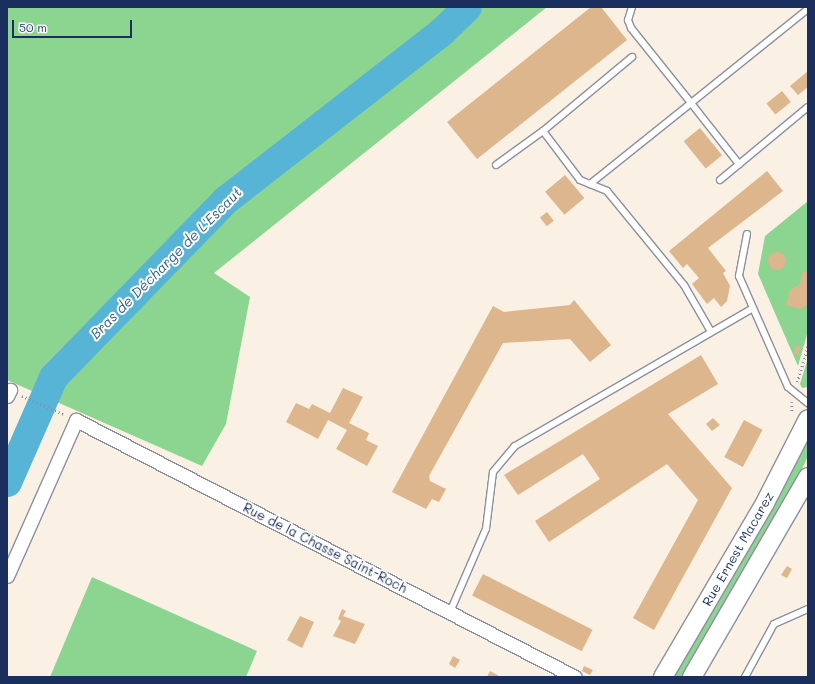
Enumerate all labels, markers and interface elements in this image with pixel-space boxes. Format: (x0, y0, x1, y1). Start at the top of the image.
scale bar (14, 12, 134, 38)
text: 50 m (19, 19, 47, 35)
water label: Bras de Décharge de L'Escaut (87, 184, 245, 342)
street label: Rue Ernest Macarez (699, 489, 777, 609)
street label: Rue de la Chasse Saint-Roch (240, 500, 410, 596)

